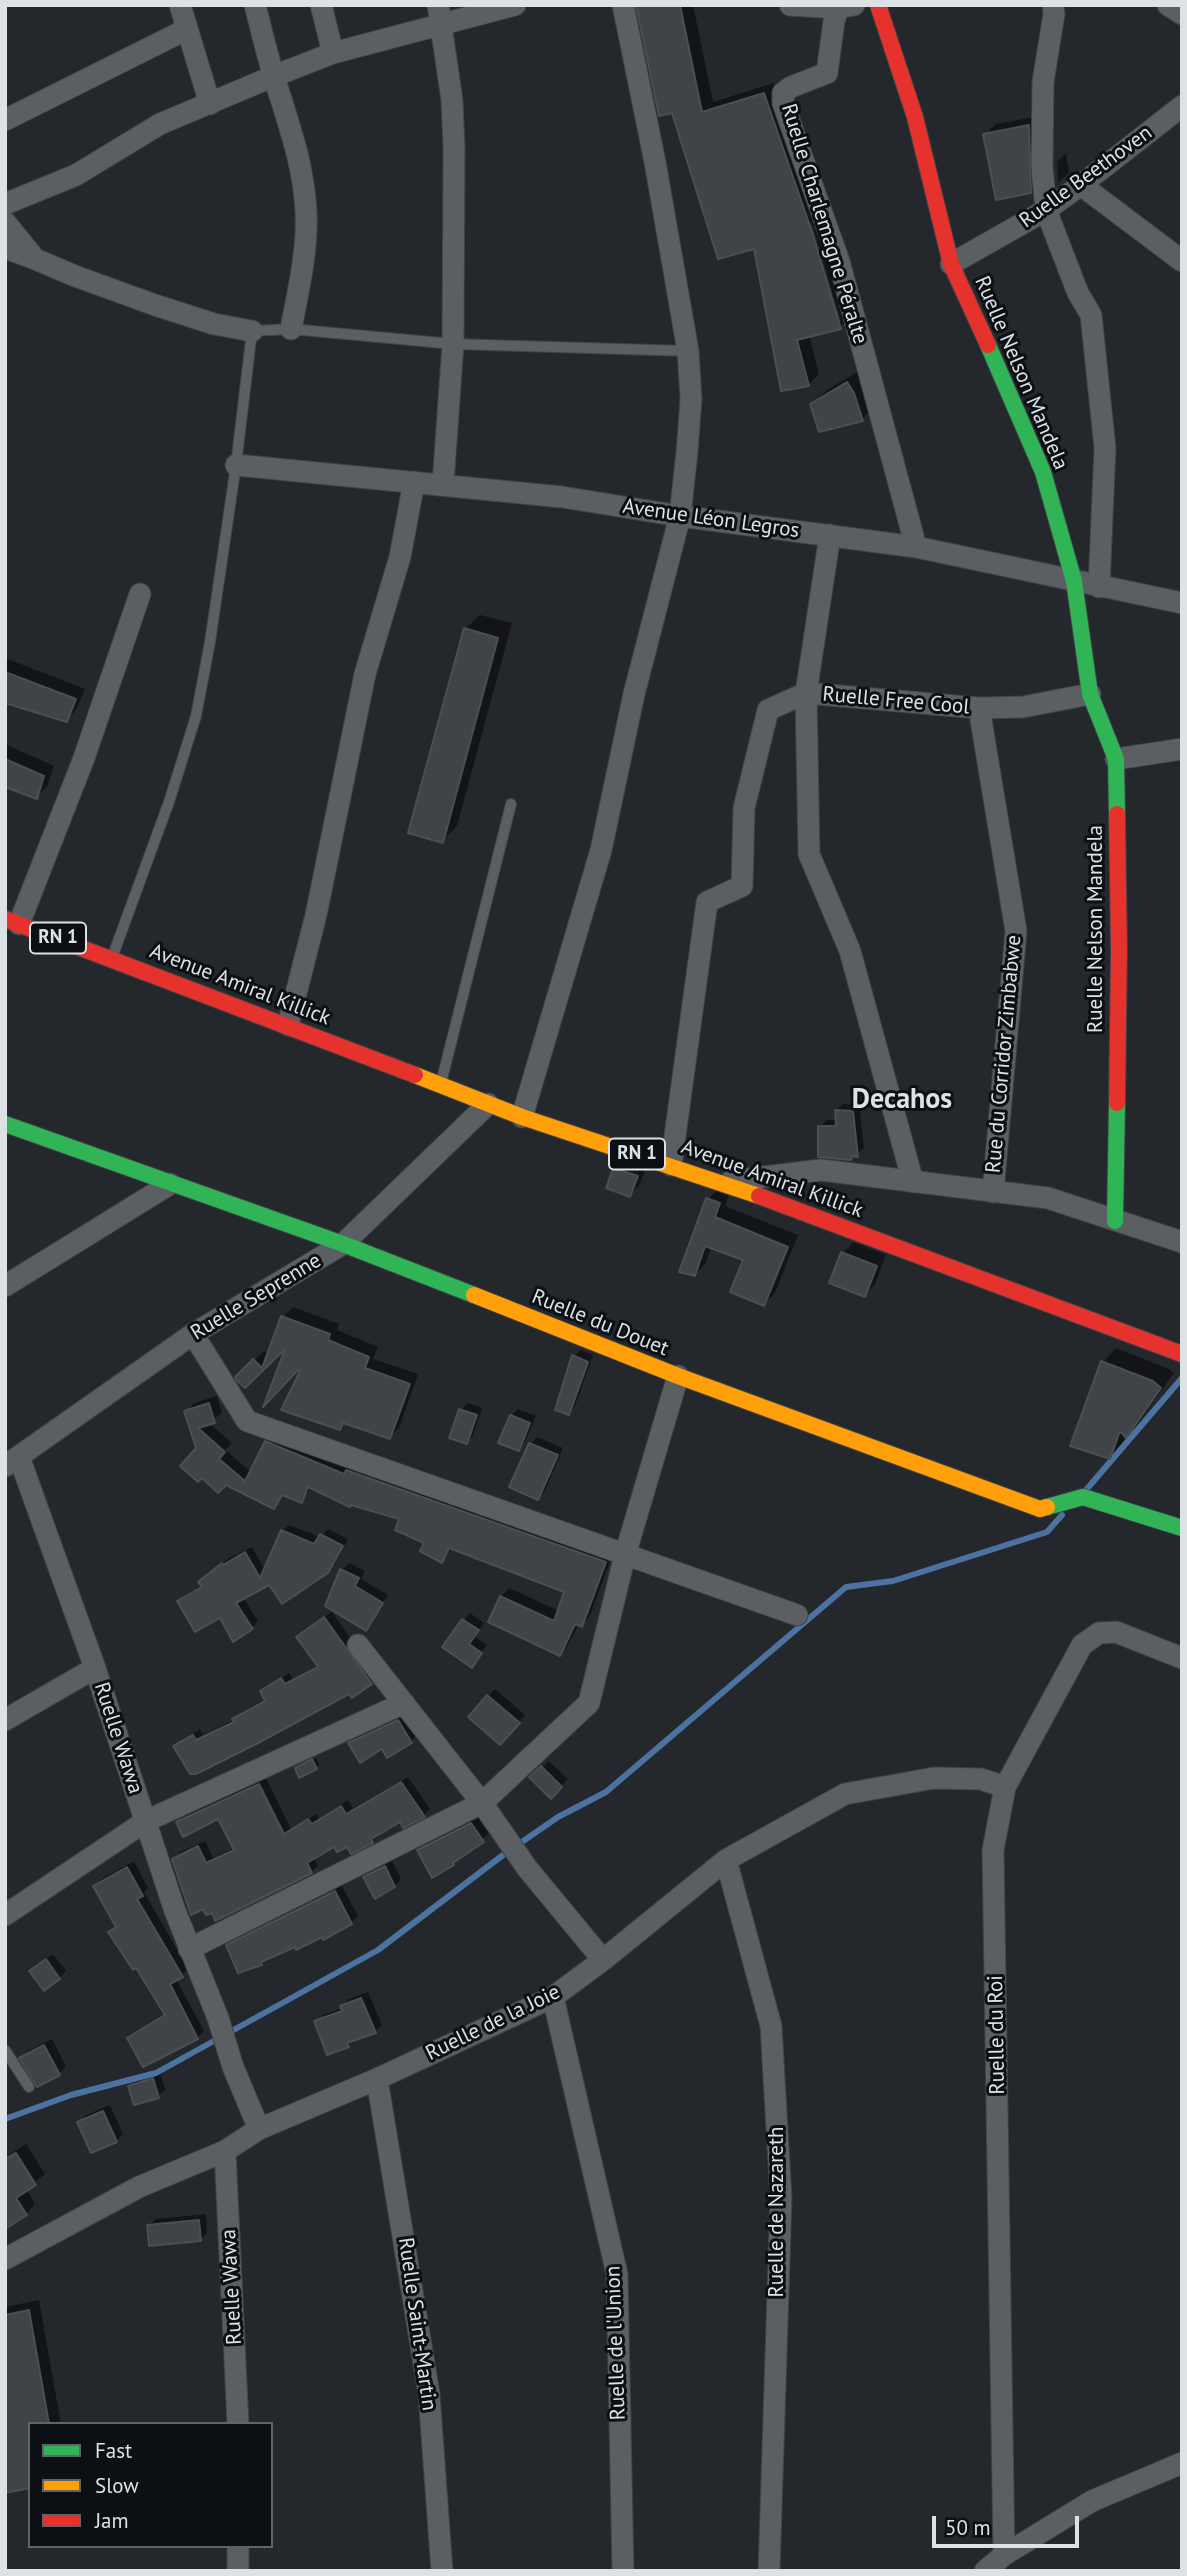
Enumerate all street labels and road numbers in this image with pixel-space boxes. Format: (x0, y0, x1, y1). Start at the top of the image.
street label: Ruelle Charlemagne Péralte (775, 101, 873, 347)
street label: Ruelle Beethoven (1015, 120, 1157, 234)
street label: Ruelle Nelson Mandela (969, 272, 1073, 474)
street label: Avenue Léon Legros (621, 494, 801, 544)
street label: Ruelle Free Cool (821, 682, 971, 720)
street label: Ruelle Nelson Mandela (1083, 825, 1109, 1033)
road number: RN 1 (30, 922, 86, 954)
street label: Rue du Corridor Zimbabwe (981, 934, 1027, 1174)
street label: Avenue Amiral Killick (146, 939, 334, 1031)
street label: Avenue Amiral Killick (678, 1134, 866, 1224)
road number: RN 1 (609, 1138, 665, 1170)
street label: Ruelle Seprenne (186, 1248, 326, 1346)
street label: Ruelle du Douet (528, 1284, 672, 1362)
street label: Ruelle Wawa (88, 1679, 148, 1797)
street label: Ruelle du Roi (983, 1975, 1011, 2095)
street label: Ruelle de la Joie (422, 1980, 564, 2066)
street label: Ruelle de Nazareth (764, 2126, 790, 2298)
street label: Ruelle Wawa (216, 2229, 248, 2345)
street label: Ruelle Saint-Martin (392, 2236, 442, 2412)
street label: Ruelle de l'Union (601, 2265, 631, 2421)

